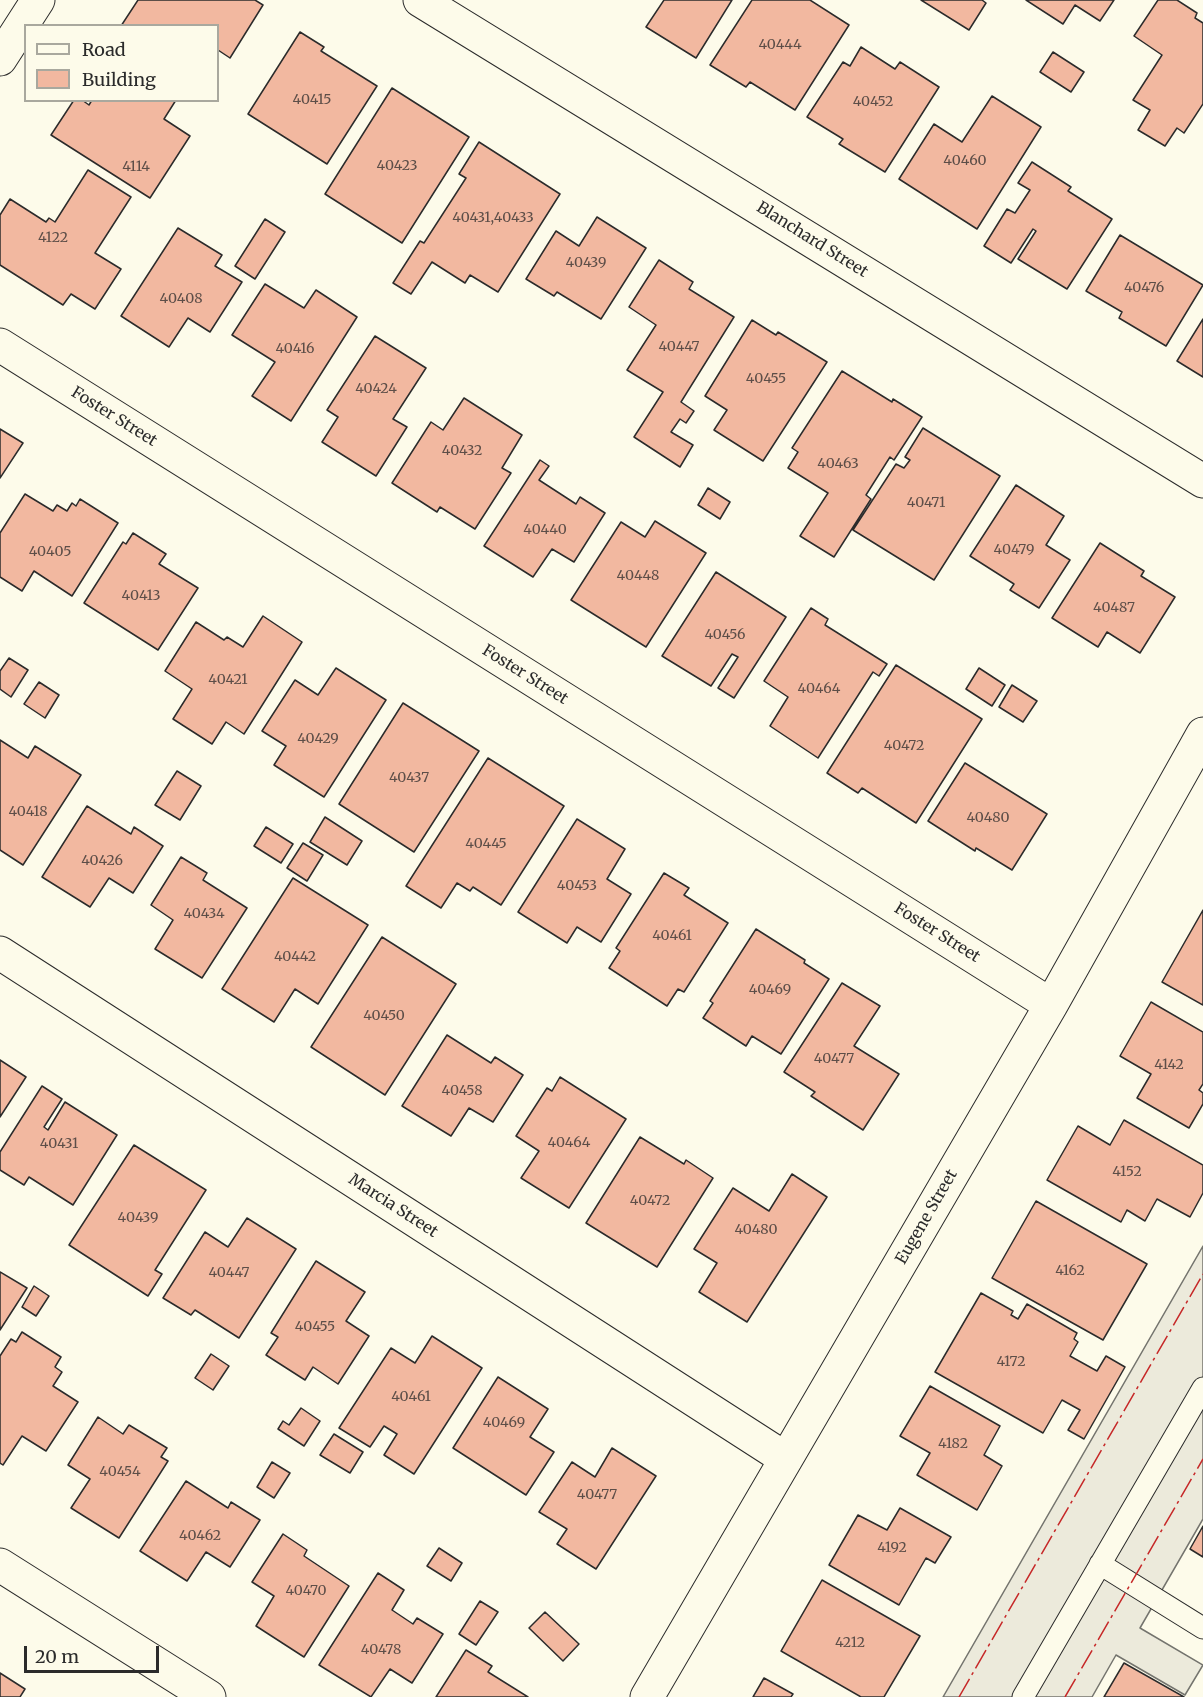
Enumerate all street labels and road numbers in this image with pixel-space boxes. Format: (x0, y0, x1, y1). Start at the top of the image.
street label: Blanchard Street (753, 198, 871, 282)
street label: Foster Street (68, 383, 160, 451)
street label: Foster Street (479, 641, 571, 709)
street label: Foster Street (891, 899, 983, 967)
street label: Eugene Street (892, 1166, 962, 1268)
street label: Marcia Street (345, 1170, 441, 1242)

